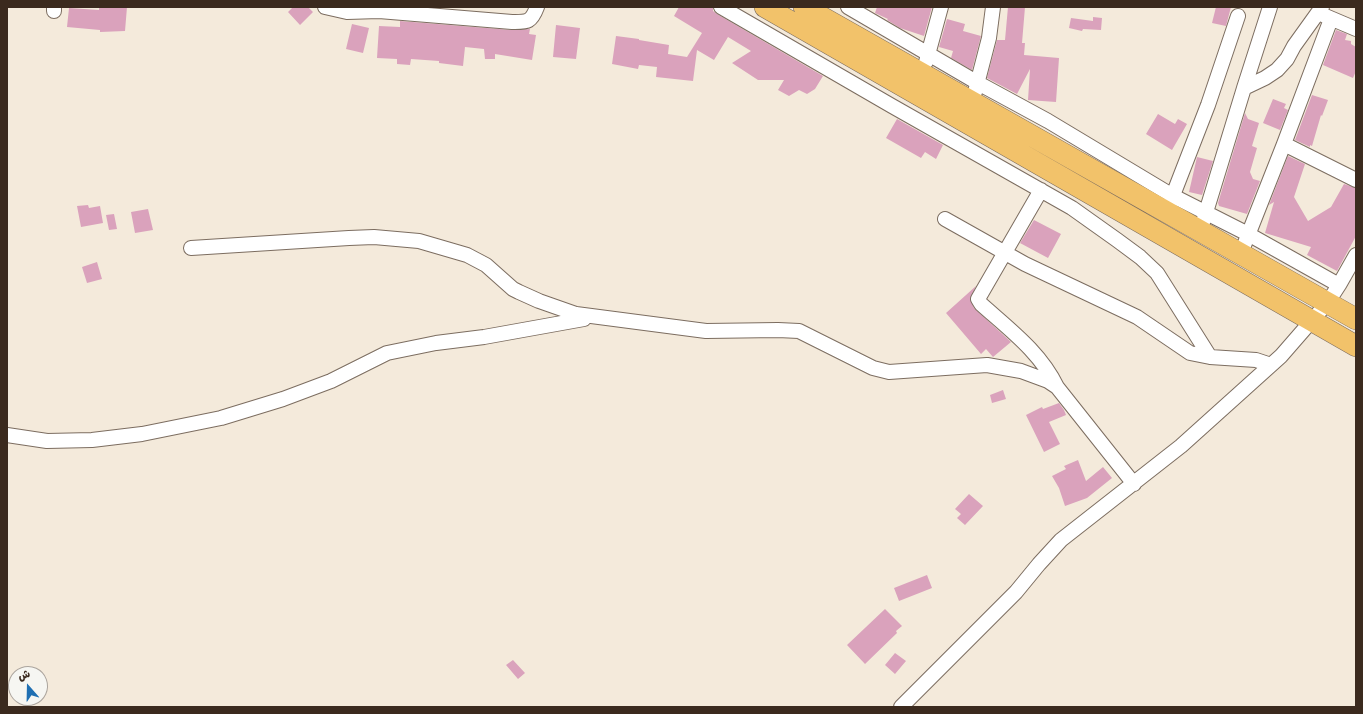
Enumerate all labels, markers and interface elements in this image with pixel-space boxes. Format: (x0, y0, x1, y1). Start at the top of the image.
north arrow (8, 666, 48, 706)
text: ش (16, 666, 32, 684)

